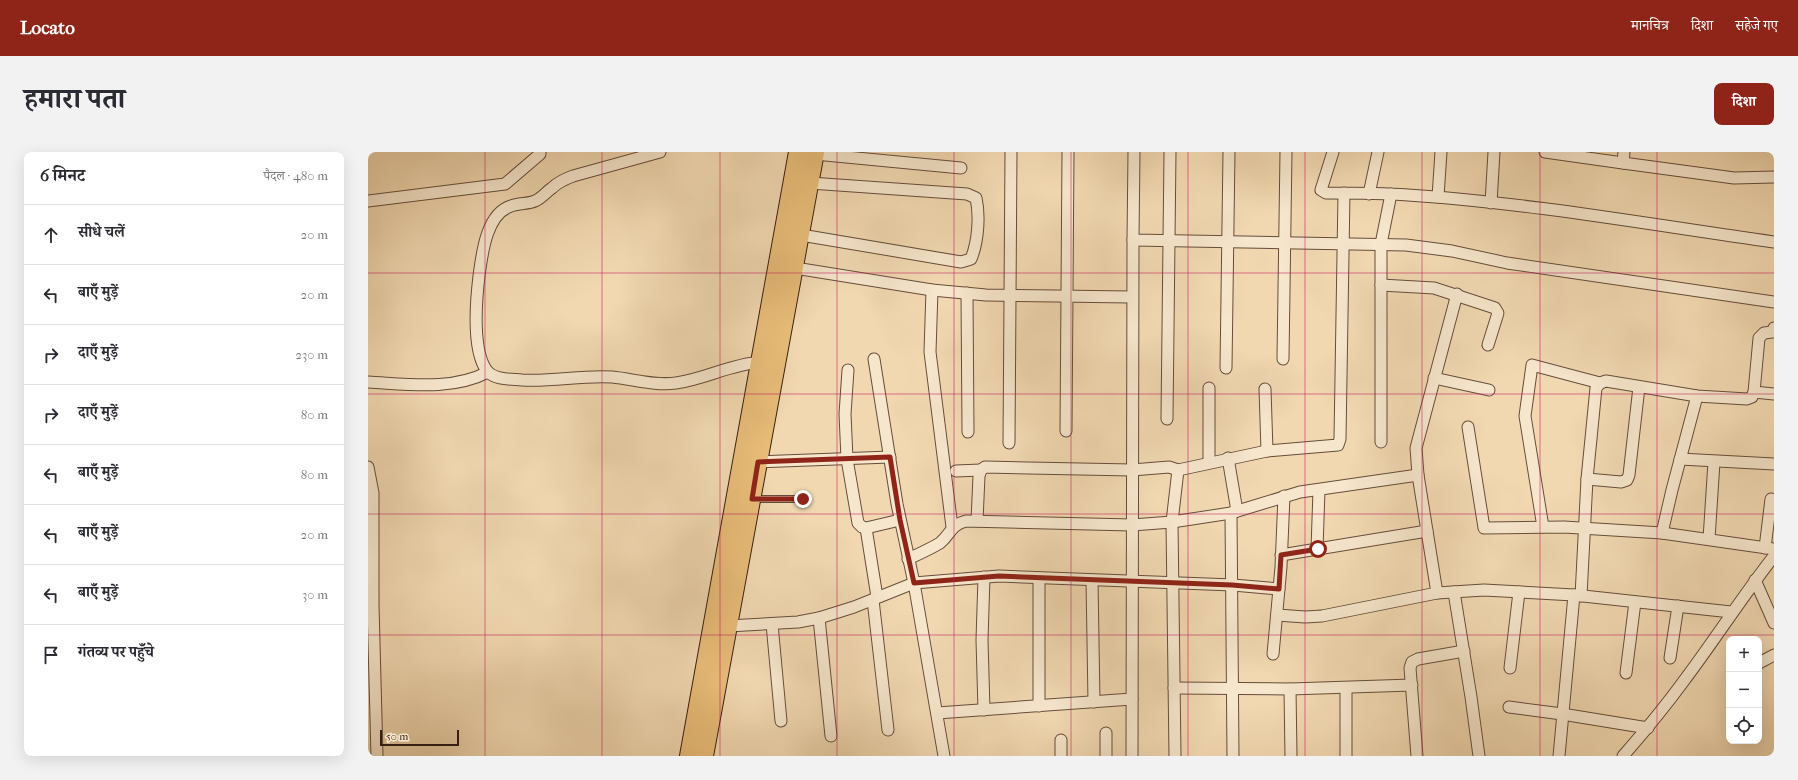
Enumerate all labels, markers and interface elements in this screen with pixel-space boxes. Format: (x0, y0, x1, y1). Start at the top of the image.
text: Locato (20, 17, 75, 39)
text: मानचित्र (1631, 17, 1669, 34)
text: दिशा (1691, 17, 1713, 34)
text: सहेजे गए (1735, 17, 1778, 34)
text: हमारा पता (24, 82, 125, 115)
button: दिशा (1714, 83, 1774, 125)
text: 6 मिनट (40, 165, 85, 185)
text: पैदल · 480 m (264, 168, 328, 183)
text: सीधे चलें (78, 223, 125, 241)
icon: ahead (40, 224, 62, 246)
text: 20 m (301, 227, 328, 242)
text: बाएँ मुड़ें (78, 283, 118, 301)
icon: left (40, 284, 62, 306)
text: 20 m (301, 287, 328, 302)
text: दाएँ मुड़ें (78, 343, 118, 361)
icon: right (40, 344, 62, 366)
text: 230 m (295, 347, 328, 362)
text: दाएँ मुड़ें (78, 403, 118, 421)
icon: right (40, 404, 62, 426)
text: 80 m (301, 407, 328, 422)
text: बाएँ मुड़ें (78, 463, 118, 481)
icon: left (40, 464, 62, 486)
text: 80 m (301, 467, 328, 482)
route end (794, 490, 812, 508)
text: बाएँ मुड़ें (78, 523, 118, 541)
icon: left (40, 524, 62, 546)
text: 20 m (301, 527, 328, 542)
route start (1309, 540, 1327, 558)
text: बाएँ मुड़ें (78, 583, 118, 601)
icon: left (40, 584, 62, 606)
text: 30 m (302, 587, 328, 602)
map controls (1726, 636, 1762, 744)
button: + (1726, 636, 1762, 672)
text: गंतव्य पर पहुँचे (78, 643, 154, 661)
icon: arrive (40, 644, 62, 666)
button: − (1726, 672, 1762, 708)
button: locate (1726, 708, 1762, 744)
scale bar (380, 728, 459, 747)
text: 50 m (386, 730, 408, 743)

